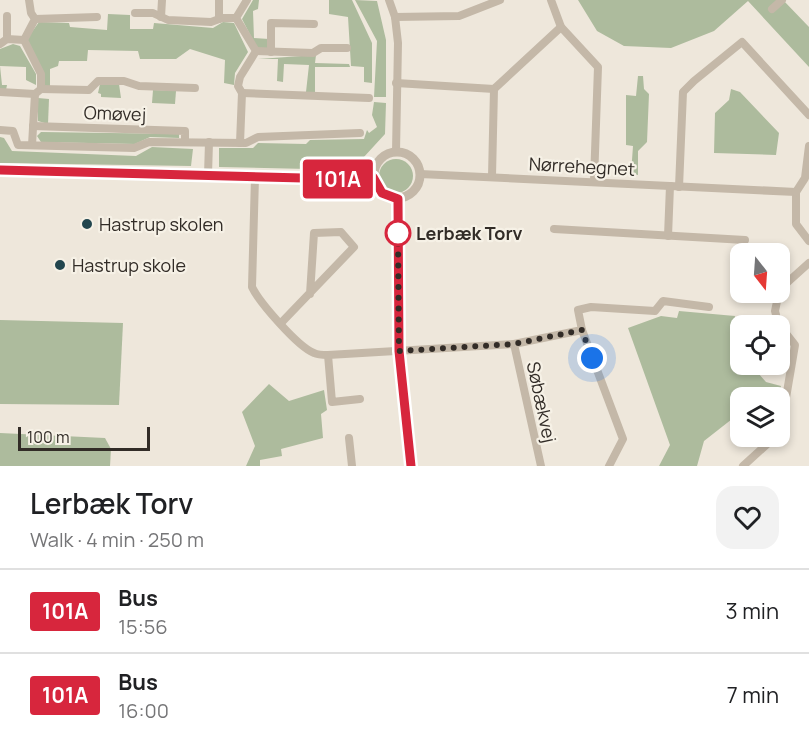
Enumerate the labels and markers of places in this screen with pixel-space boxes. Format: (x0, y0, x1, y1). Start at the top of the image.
place label: Hastrup skolen (99, 212, 223, 236)
marker: Hastrup skolen (80, 217, 94, 231)
marker: Lerbæk Torv (385, 220, 411, 246)
place label: Lerbæk Torv (416, 221, 523, 245)
place label: Hastrup skole (72, 253, 186, 277)
marker: Hastrup skole (53, 258, 67, 272)

